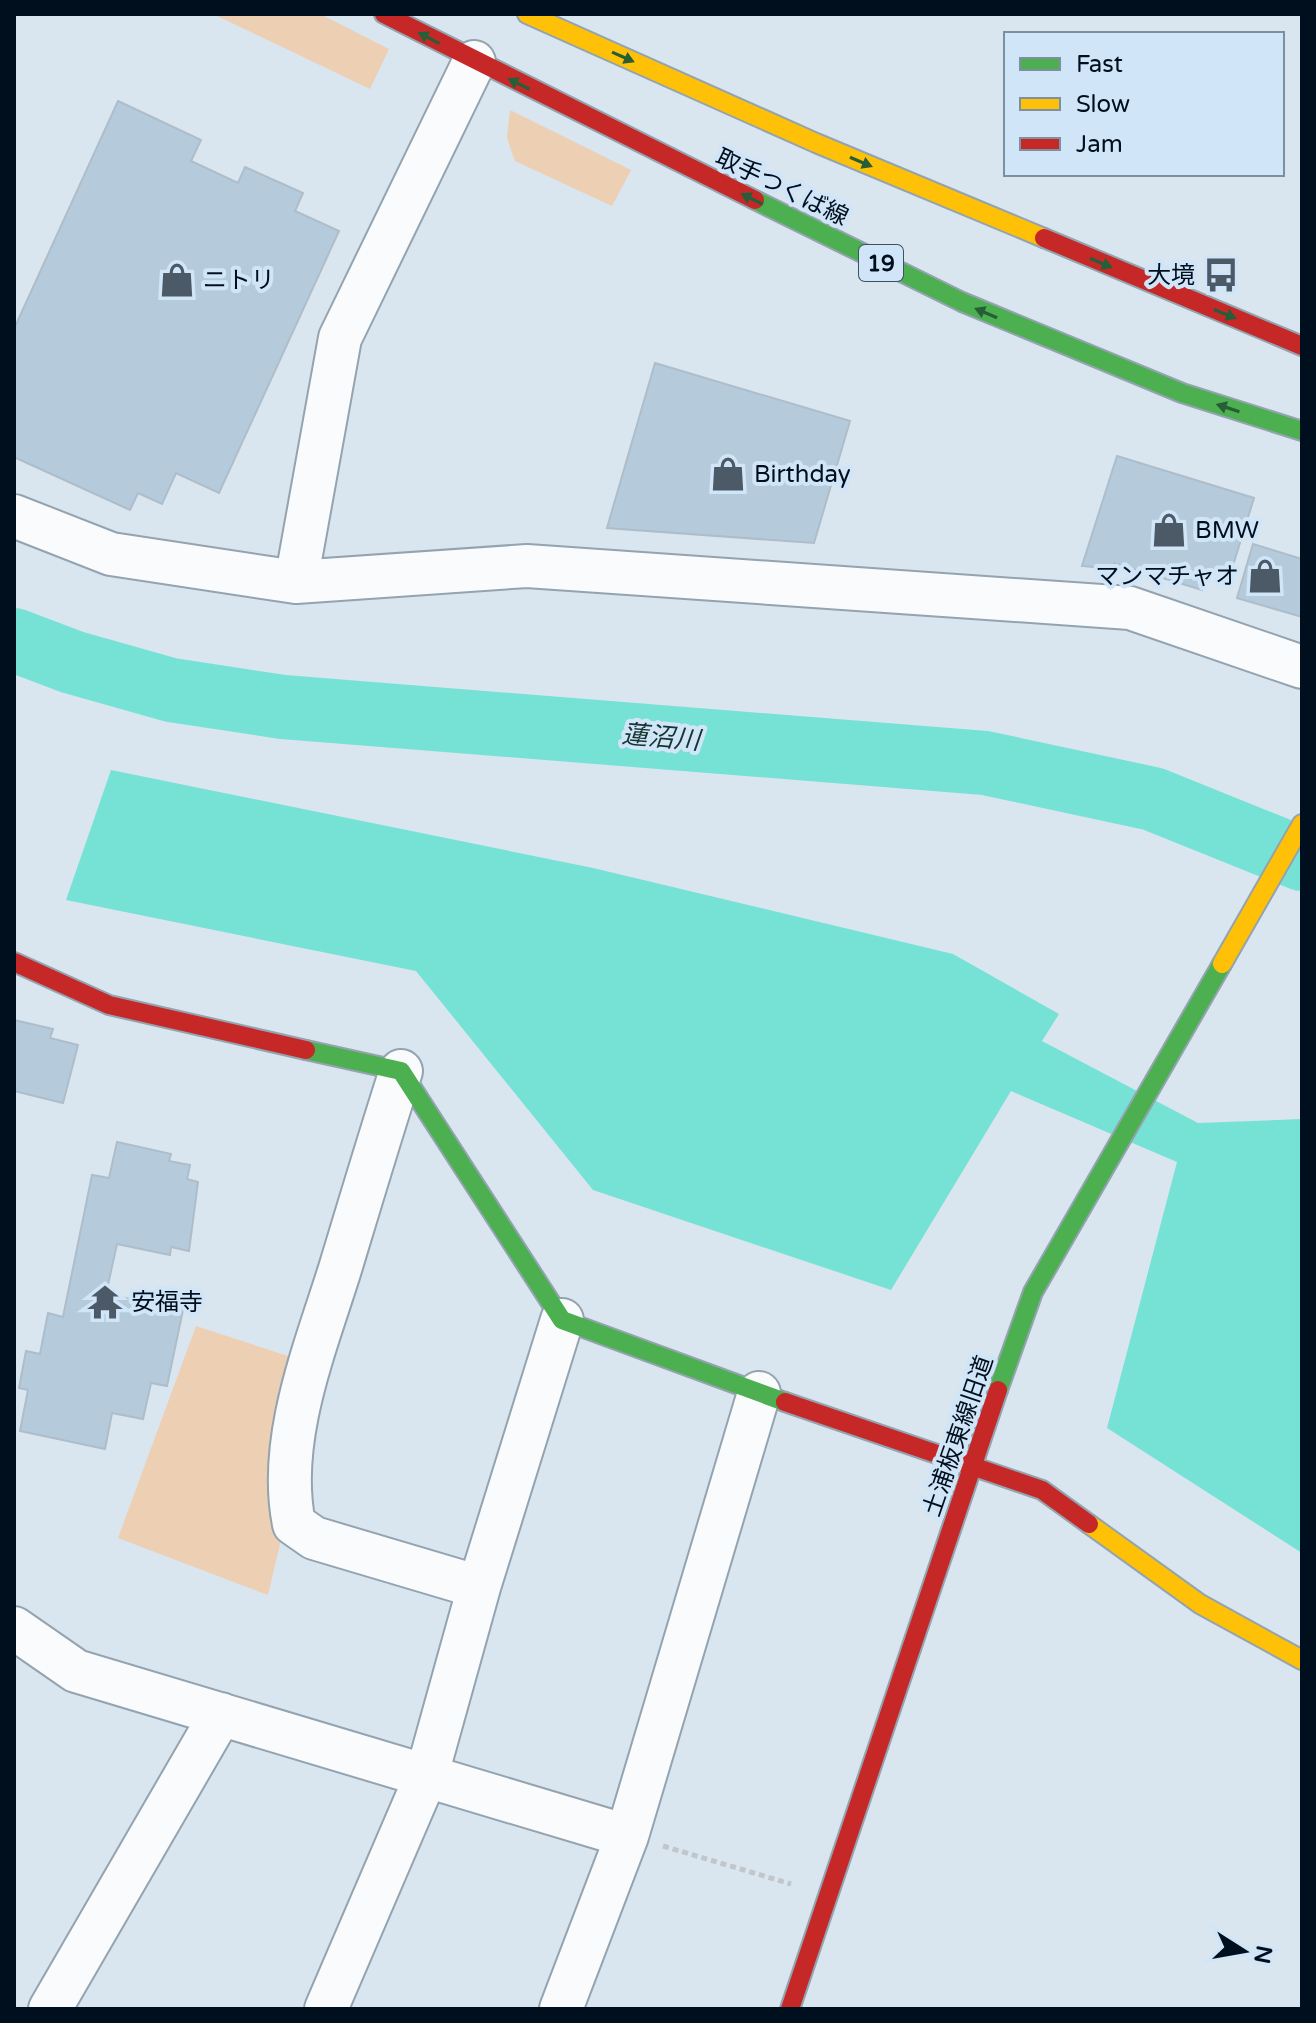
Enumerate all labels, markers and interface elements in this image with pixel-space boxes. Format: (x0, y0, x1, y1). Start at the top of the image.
one-way arrow (418, 31, 440, 45)
legend (1004, 32, 1284, 176)
one-way arrow (612, 50, 635, 64)
text: Fast (1076, 50, 1123, 79)
one-way arrow (507, 77, 530, 91)
text: Slow (1076, 90, 1130, 119)
text: Jam (1076, 130, 1123, 159)
street label: 取手つくば線 (711, 143, 853, 232)
one-way arrow (849, 156, 873, 169)
one-way arrow (740, 192, 764, 206)
road number: 19 (859, 245, 903, 281)
bus stop icon: 大境 (1202, 256, 1240, 294)
one-way arrow (1089, 257, 1113, 270)
shop icon: ニトリ (158, 261, 196, 299)
place label: 大境 (1147, 261, 1195, 290)
place label: ニトリ (203, 266, 275, 295)
one-way arrow (974, 306, 998, 319)
one-way arrow (1213, 308, 1237, 321)
one-way arrow (1215, 401, 1239, 413)
shop icon: Birthday (709, 455, 747, 493)
place label: Birthday (754, 460, 851, 489)
shop icon: BMW (1150, 511, 1188, 549)
place label: BMW (1195, 516, 1259, 545)
shop icon: マンマチャオ (1246, 557, 1284, 595)
place label: マンマチャオ (1095, 562, 1239, 591)
water label: 蓮沼川 (621, 719, 704, 757)
temple icon: 安福寺 (86, 1283, 124, 1321)
place label: 安福寺 (131, 1288, 203, 1317)
street label: 土浦板東線旧道 (917, 1352, 1000, 1520)
north arrow (1204, 1911, 1284, 1991)
text: N (1248, 1943, 1277, 1966)

